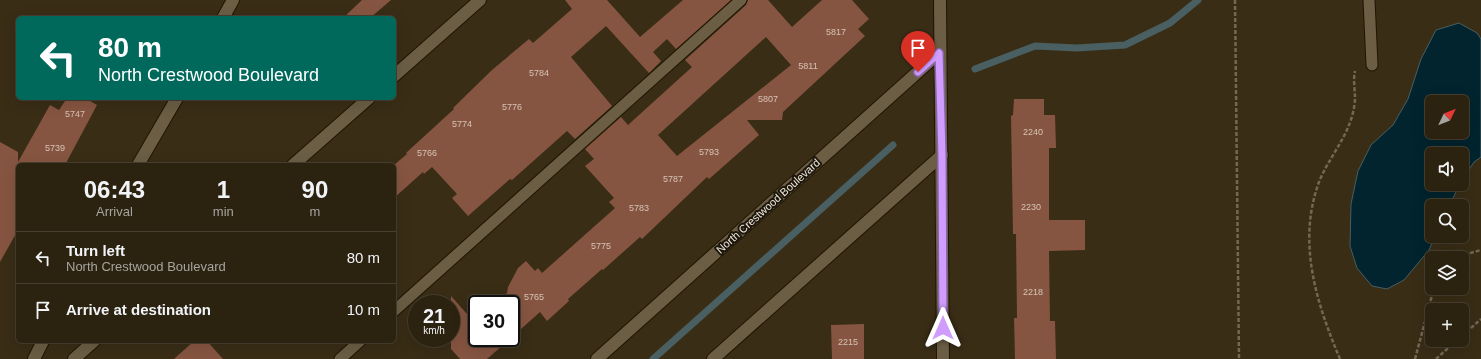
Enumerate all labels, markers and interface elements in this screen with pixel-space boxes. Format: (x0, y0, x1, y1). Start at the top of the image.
house number: 5817 (826, 27, 846, 37)
pin (901, 31, 935, 72)
icon: left (32, 32, 84, 84)
text: 80 m (98, 32, 162, 63)
icon: arrive (907, 37, 929, 59)
house number: 5811 (798, 61, 818, 71)
text: North Crestwood Boulevard (98, 65, 319, 85)
house number: 5784 (529, 68, 549, 78)
house number: 5807 (758, 94, 778, 104)
north arrow (1425, 95, 1469, 139)
map controls (1425, 95, 1469, 347)
house number: 5776 (502, 102, 522, 112)
house number: 5747 (65, 109, 85, 119)
house number: 5774 (452, 119, 472, 129)
house number: 2240 (1023, 127, 1043, 137)
house number: 5739 (45, 143, 65, 153)
house number: 5793 (699, 147, 719, 157)
button: sound (1425, 147, 1469, 191)
house number: 5766 (417, 148, 437, 158)
street label: North Crestwood Boulevard (714, 156, 822, 256)
house number: 5787 (663, 174, 683, 184)
text: 06:43 (84, 176, 145, 203)
text: 1 (217, 176, 230, 203)
text: 90 (302, 176, 328, 203)
button: search (1425, 199, 1469, 243)
house number: 2230 (1021, 202, 1041, 212)
house number: 5783 (629, 203, 649, 213)
text: Arrival (96, 204, 133, 219)
text: min (213, 204, 234, 219)
text: m (309, 204, 320, 219)
house number: 5775 (591, 241, 611, 251)
text: Turn left (66, 242, 125, 259)
icon: left (32, 247, 54, 269)
text: 80 m (347, 249, 380, 266)
button: layers (1425, 251, 1469, 295)
text: North Crestwood Boulevard (66, 259, 226, 274)
house number: 2218 (1023, 287, 1043, 297)
house number: 5765 (524, 292, 544, 302)
speed limit sign: 30 (468, 295, 520, 347)
icon: arrive (32, 299, 54, 321)
text: Arrive at destination (66, 301, 211, 318)
text: 10 m (347, 301, 380, 318)
button: + (1425, 303, 1469, 347)
text: 21 (423, 305, 445, 327)
position arrow (922, 307, 964, 349)
text: km/h (423, 325, 445, 336)
house number: 2215 (838, 337, 858, 347)

